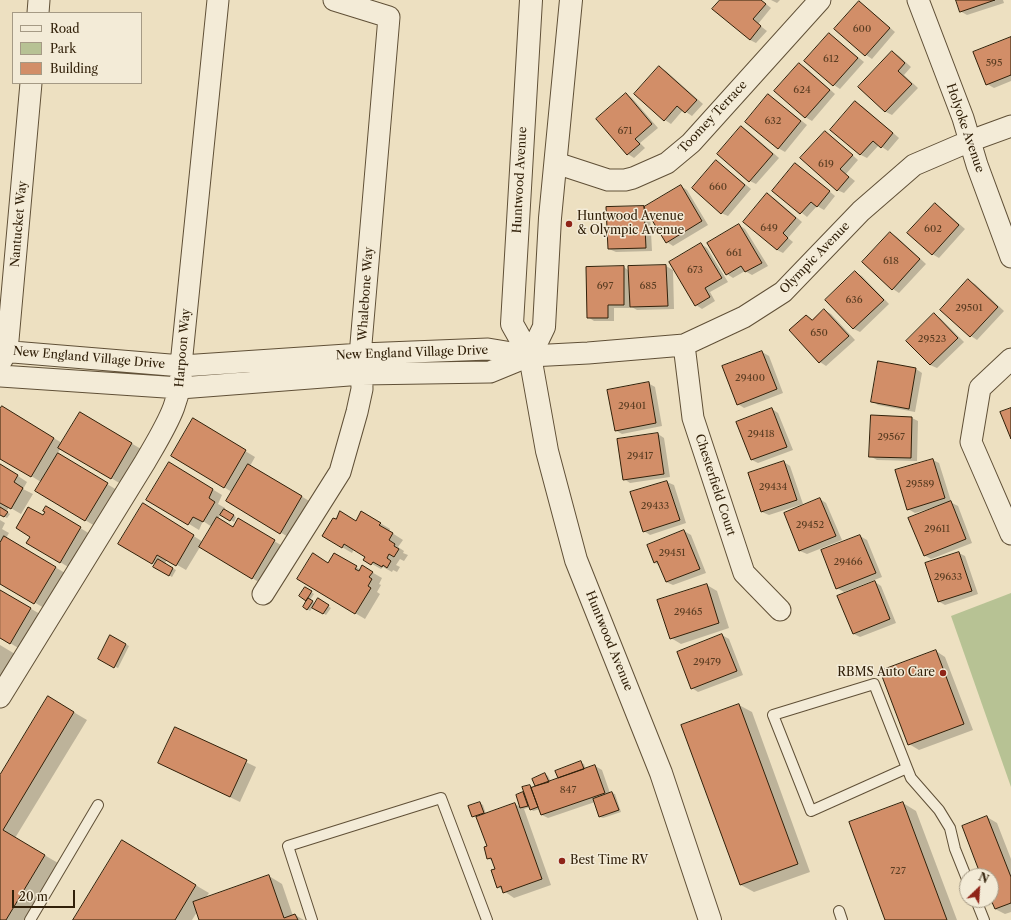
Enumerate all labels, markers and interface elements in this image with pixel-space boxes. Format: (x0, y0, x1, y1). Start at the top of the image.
legend (12, 12, 142, 84)
text: Road (50, 21, 80, 36)
house number: 600 (853, 23, 871, 35)
text: Park (50, 41, 76, 56)
house number: 612 (823, 53, 839, 65)
house number: 595 (986, 57, 1002, 69)
text: Building (50, 61, 98, 76)
street label: Toomey Terrace (676, 78, 750, 156)
street label: Holyoke Avenue (943, 81, 987, 175)
house number: 624 (793, 84, 811, 96)
house number: 632 (764, 115, 782, 127)
house number: 671 (618, 125, 632, 137)
street label: Huntwood Avenue (510, 126, 530, 234)
house number: 619 (818, 158, 834, 170)
street label: Nantucket Way (8, 180, 30, 268)
house number: 660 (709, 181, 727, 193)
place label: Huntwood Avenue & Olympic Avenue (577, 210, 684, 238)
marker: Huntwood Avenue & Olympic Avenue (564, 219, 574, 229)
street label: Olympic Avenue (777, 219, 853, 297)
house number: 649 (760, 222, 778, 234)
house number: 602 (924, 223, 942, 235)
street label: Whalebone Way (356, 246, 376, 342)
house number: 661 (726, 247, 742, 259)
house number: 618 (883, 255, 899, 267)
house number: 673 (687, 264, 703, 276)
house number: 697 (597, 280, 613, 292)
house number: 685 (639, 280, 657, 292)
house number: 636 (845, 294, 863, 306)
house number: 29501 (955, 302, 983, 314)
street label: Harpoon Way (172, 308, 194, 388)
house number: 650 (810, 327, 828, 339)
house number: 29523 (918, 333, 946, 345)
street label: New England Village Drive (336, 343, 488, 363)
street label: New England Village Drive (12, 344, 166, 372)
house number: 29400 (735, 372, 765, 384)
house number: 29401 (618, 400, 646, 412)
house number: 29418 (747, 428, 775, 440)
house number: 29567 (877, 431, 905, 443)
street label: Chesterfield Court (692, 432, 738, 538)
house number: 29417 (627, 450, 653, 462)
house number: 29589 (906, 478, 934, 490)
house number: 29434 (759, 481, 787, 493)
house number: 29433 (641, 500, 669, 512)
house number: 29452 (796, 519, 824, 531)
house number: 29611 (924, 523, 950, 535)
house number: 29451 (658, 547, 686, 559)
house number: 29466 (833, 556, 863, 568)
house number: 29633 (934, 571, 962, 583)
street label: Huntwood Avenue (582, 589, 636, 693)
house number: 29465 (674, 606, 702, 618)
house number: 29479 (693, 656, 721, 668)
place label: RBMS Auto Care (837, 666, 935, 680)
marker: RBMS Auto Care (938, 668, 948, 678)
house number: 847 (560, 784, 576, 796)
place label: Best Time RV (570, 854, 648, 868)
marker: Best Time RV (557, 856, 567, 866)
house number: 727 (890, 865, 906, 877)
north arrow (959, 868, 999, 908)
text: N (976, 870, 991, 886)
scale bar (14, 882, 77, 908)
text: 20 m (19, 889, 48, 904)

